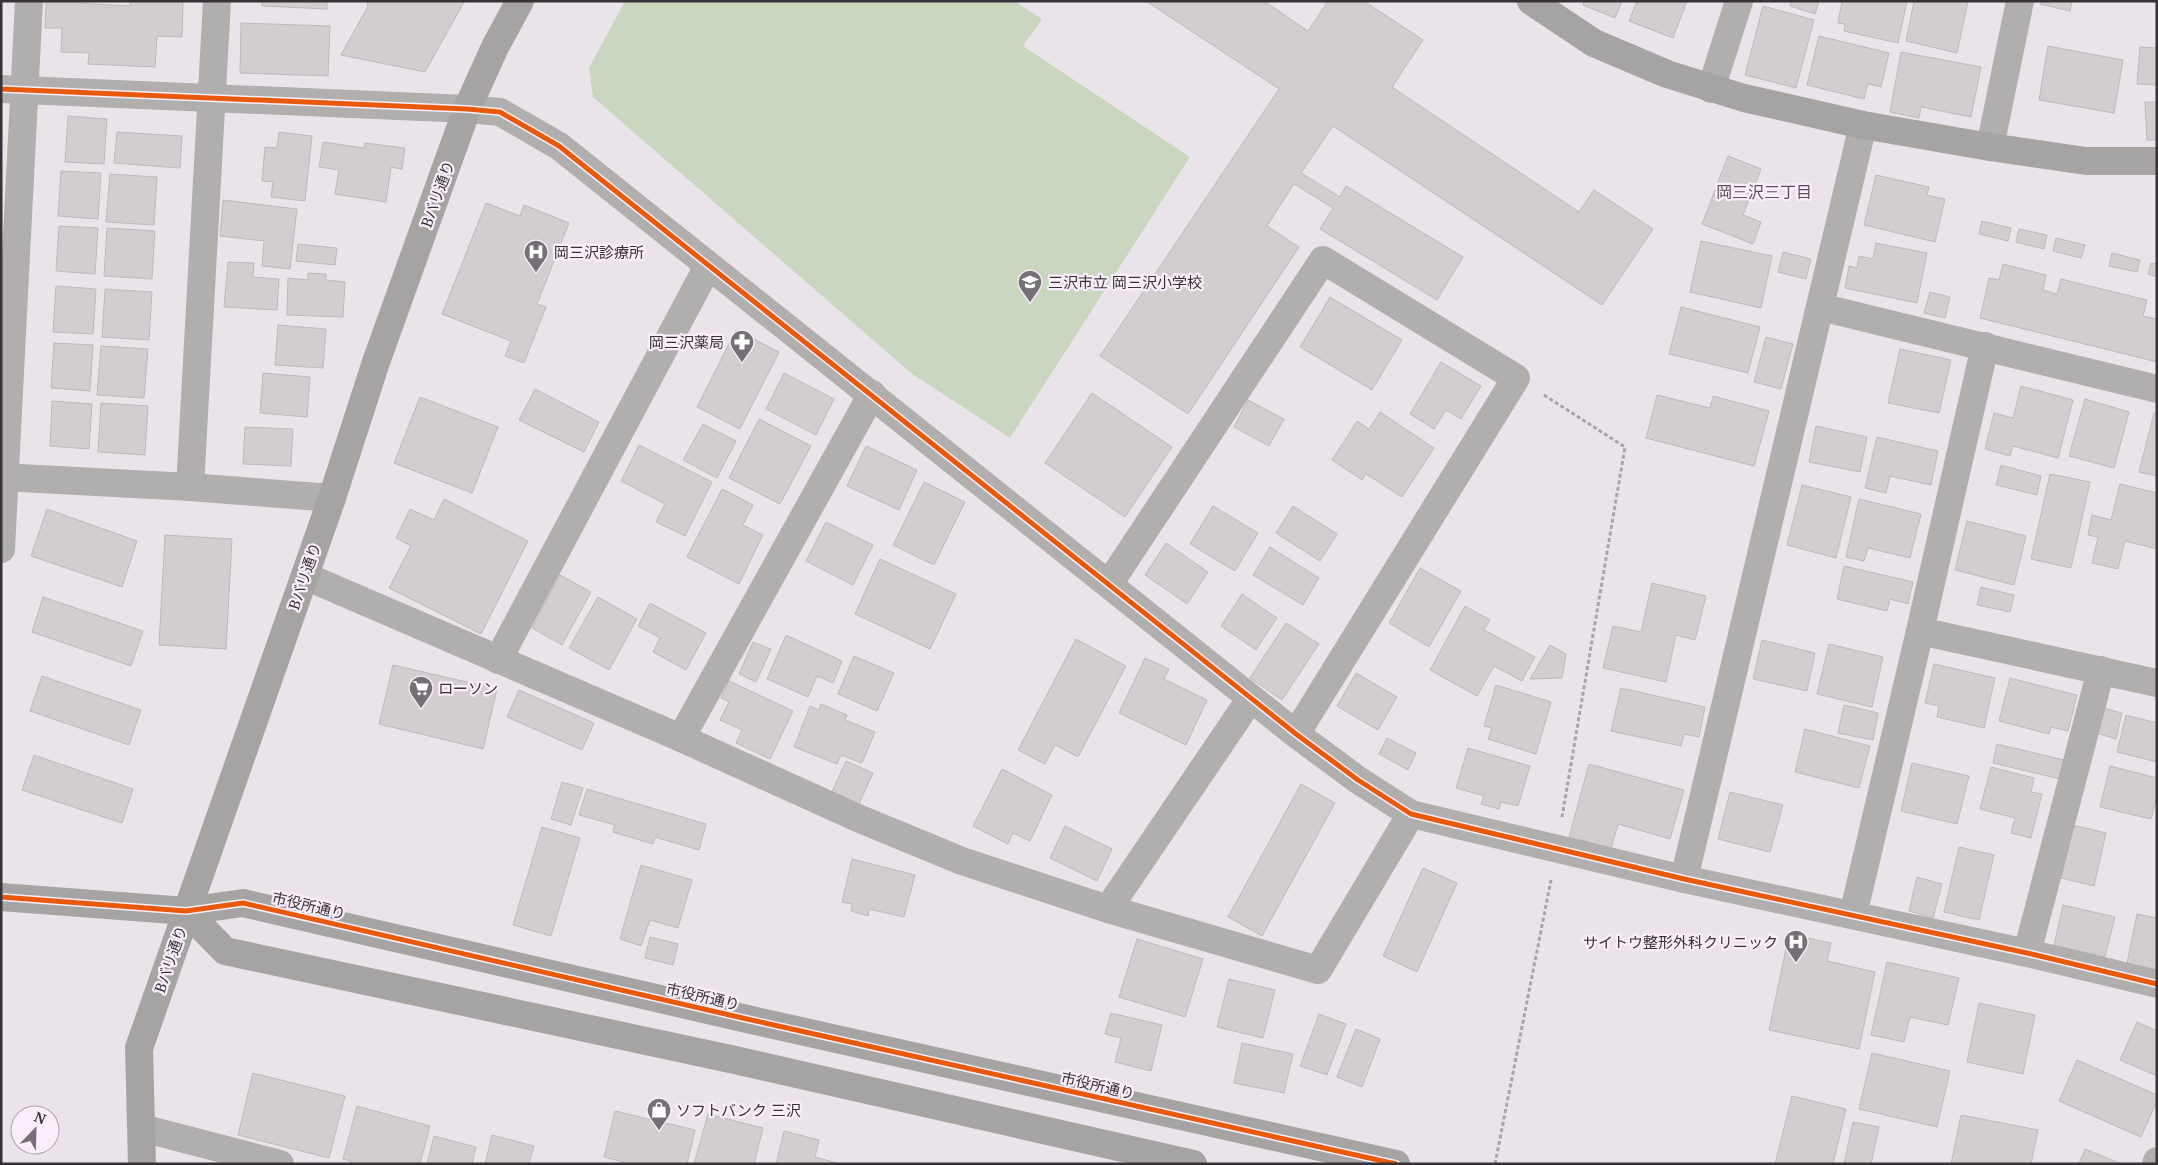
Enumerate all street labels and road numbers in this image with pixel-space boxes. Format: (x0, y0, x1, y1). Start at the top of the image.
street label: Bバリ通り (416, 158, 458, 230)
street label: Bバリ通り (283, 540, 325, 612)
street label: 市役所通り (270, 887, 348, 923)
street label: Bバリ通り (149, 923, 191, 995)
street label: 市役所通り (664, 978, 742, 1014)
street label: 市役所通り (1059, 1067, 1137, 1103)

